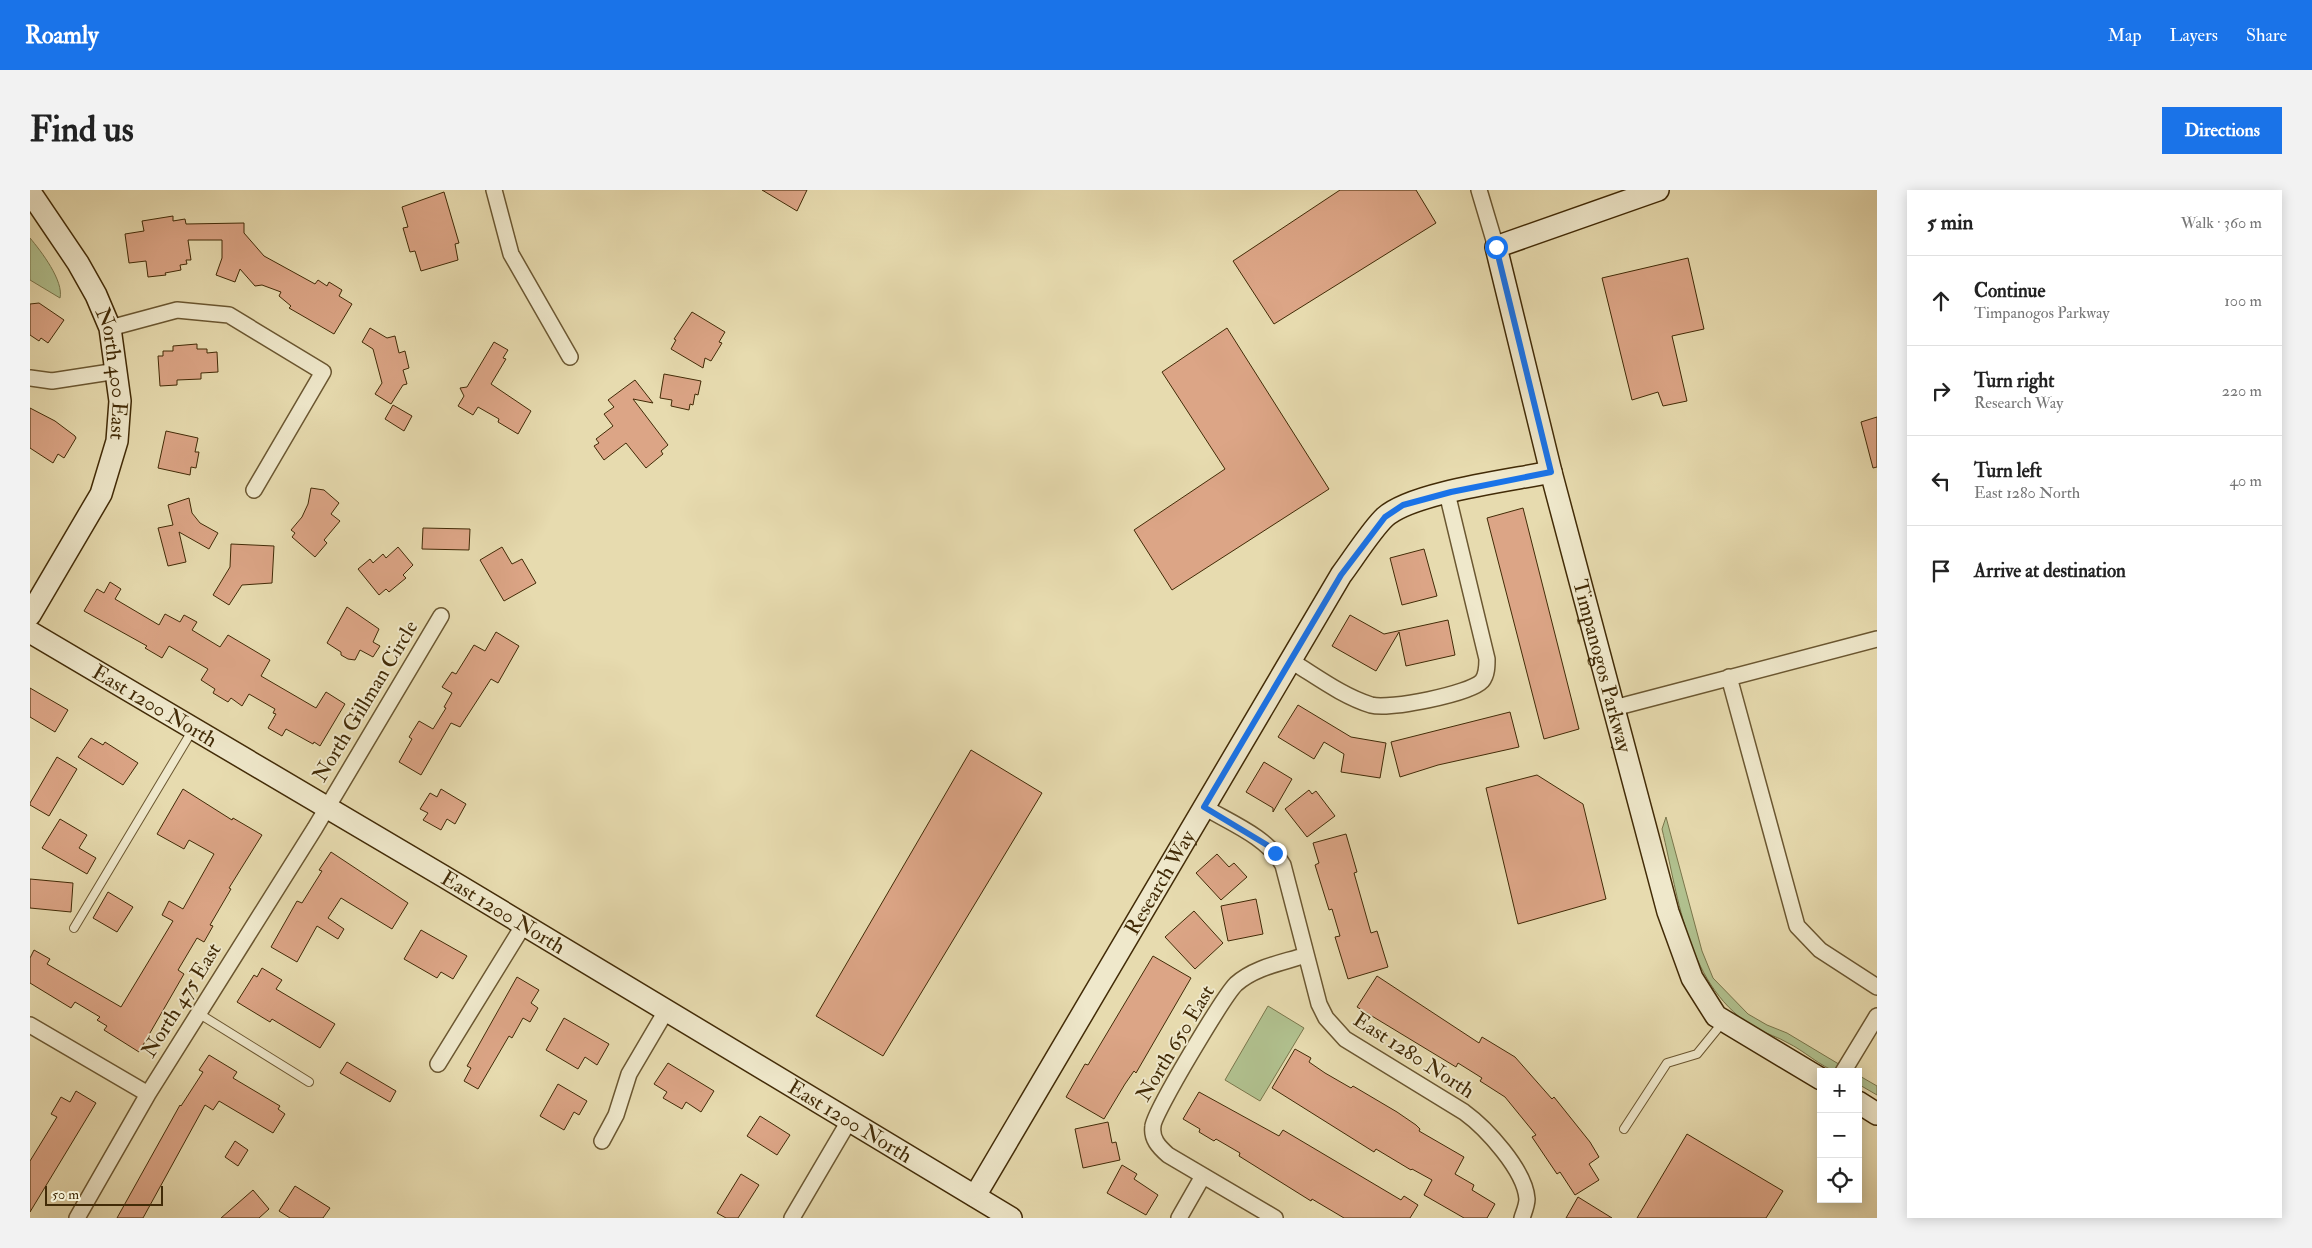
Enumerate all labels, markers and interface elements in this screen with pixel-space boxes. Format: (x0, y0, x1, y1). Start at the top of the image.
text: Roamly (25, 20, 99, 51)
text: Map (2108, 24, 2142, 47)
text: Layers (2170, 24, 2218, 47)
text: Share (2246, 24, 2287, 47)
button: Directions (2162, 107, 2282, 154)
text: Find us (30, 108, 134, 152)
text: 5 min (1927, 209, 1973, 236)
text: Walk · 360 m (2181, 213, 2262, 233)
route start (1485, 236, 1508, 259)
text: Continue (1974, 279, 2045, 303)
icon: ahead (1927, 287, 1955, 315)
text: 100 m (2224, 291, 2262, 311)
text: Timpanogos Parkway (1974, 303, 2110, 323)
street label: North 400 East (89, 304, 133, 441)
text: Turn right (1974, 369, 2054, 393)
icon: right (1927, 377, 1955, 405)
text: 220 m (2222, 381, 2262, 401)
text: Research Way (1974, 393, 2063, 413)
text: Turn left (1974, 459, 2042, 483)
icon: left (1927, 467, 1955, 495)
text: 40 m (2229, 471, 2262, 491)
text: East 1280 North (1974, 483, 2080, 503)
icon: arrive (1927, 557, 1955, 585)
text: Arrive at destination (1974, 559, 2126, 583)
street label: Timpanogos Parkway (1566, 577, 1638, 756)
street label: North Gillman Circle (307, 615, 424, 787)
street label: East 1200 North (87, 659, 222, 754)
street label: Research Way (1119, 825, 1202, 940)
route end (1264, 842, 1287, 865)
street label: East 1200 North (436, 865, 570, 960)
street label: North 475 East (135, 938, 228, 1063)
street label: North 650 East (1130, 980, 1221, 1106)
street label: East 1280 North (1348, 1006, 1480, 1105)
map controls (1817, 1068, 1862, 1203)
button: + (1817, 1068, 1862, 1113)
street label: East 1200 North (783, 1074, 917, 1169)
button: − (1817, 1113, 1862, 1158)
button: locate (1817, 1158, 1862, 1203)
scale bar (45, 1183, 162, 1206)
text: 50 m (52, 1186, 79, 1203)

